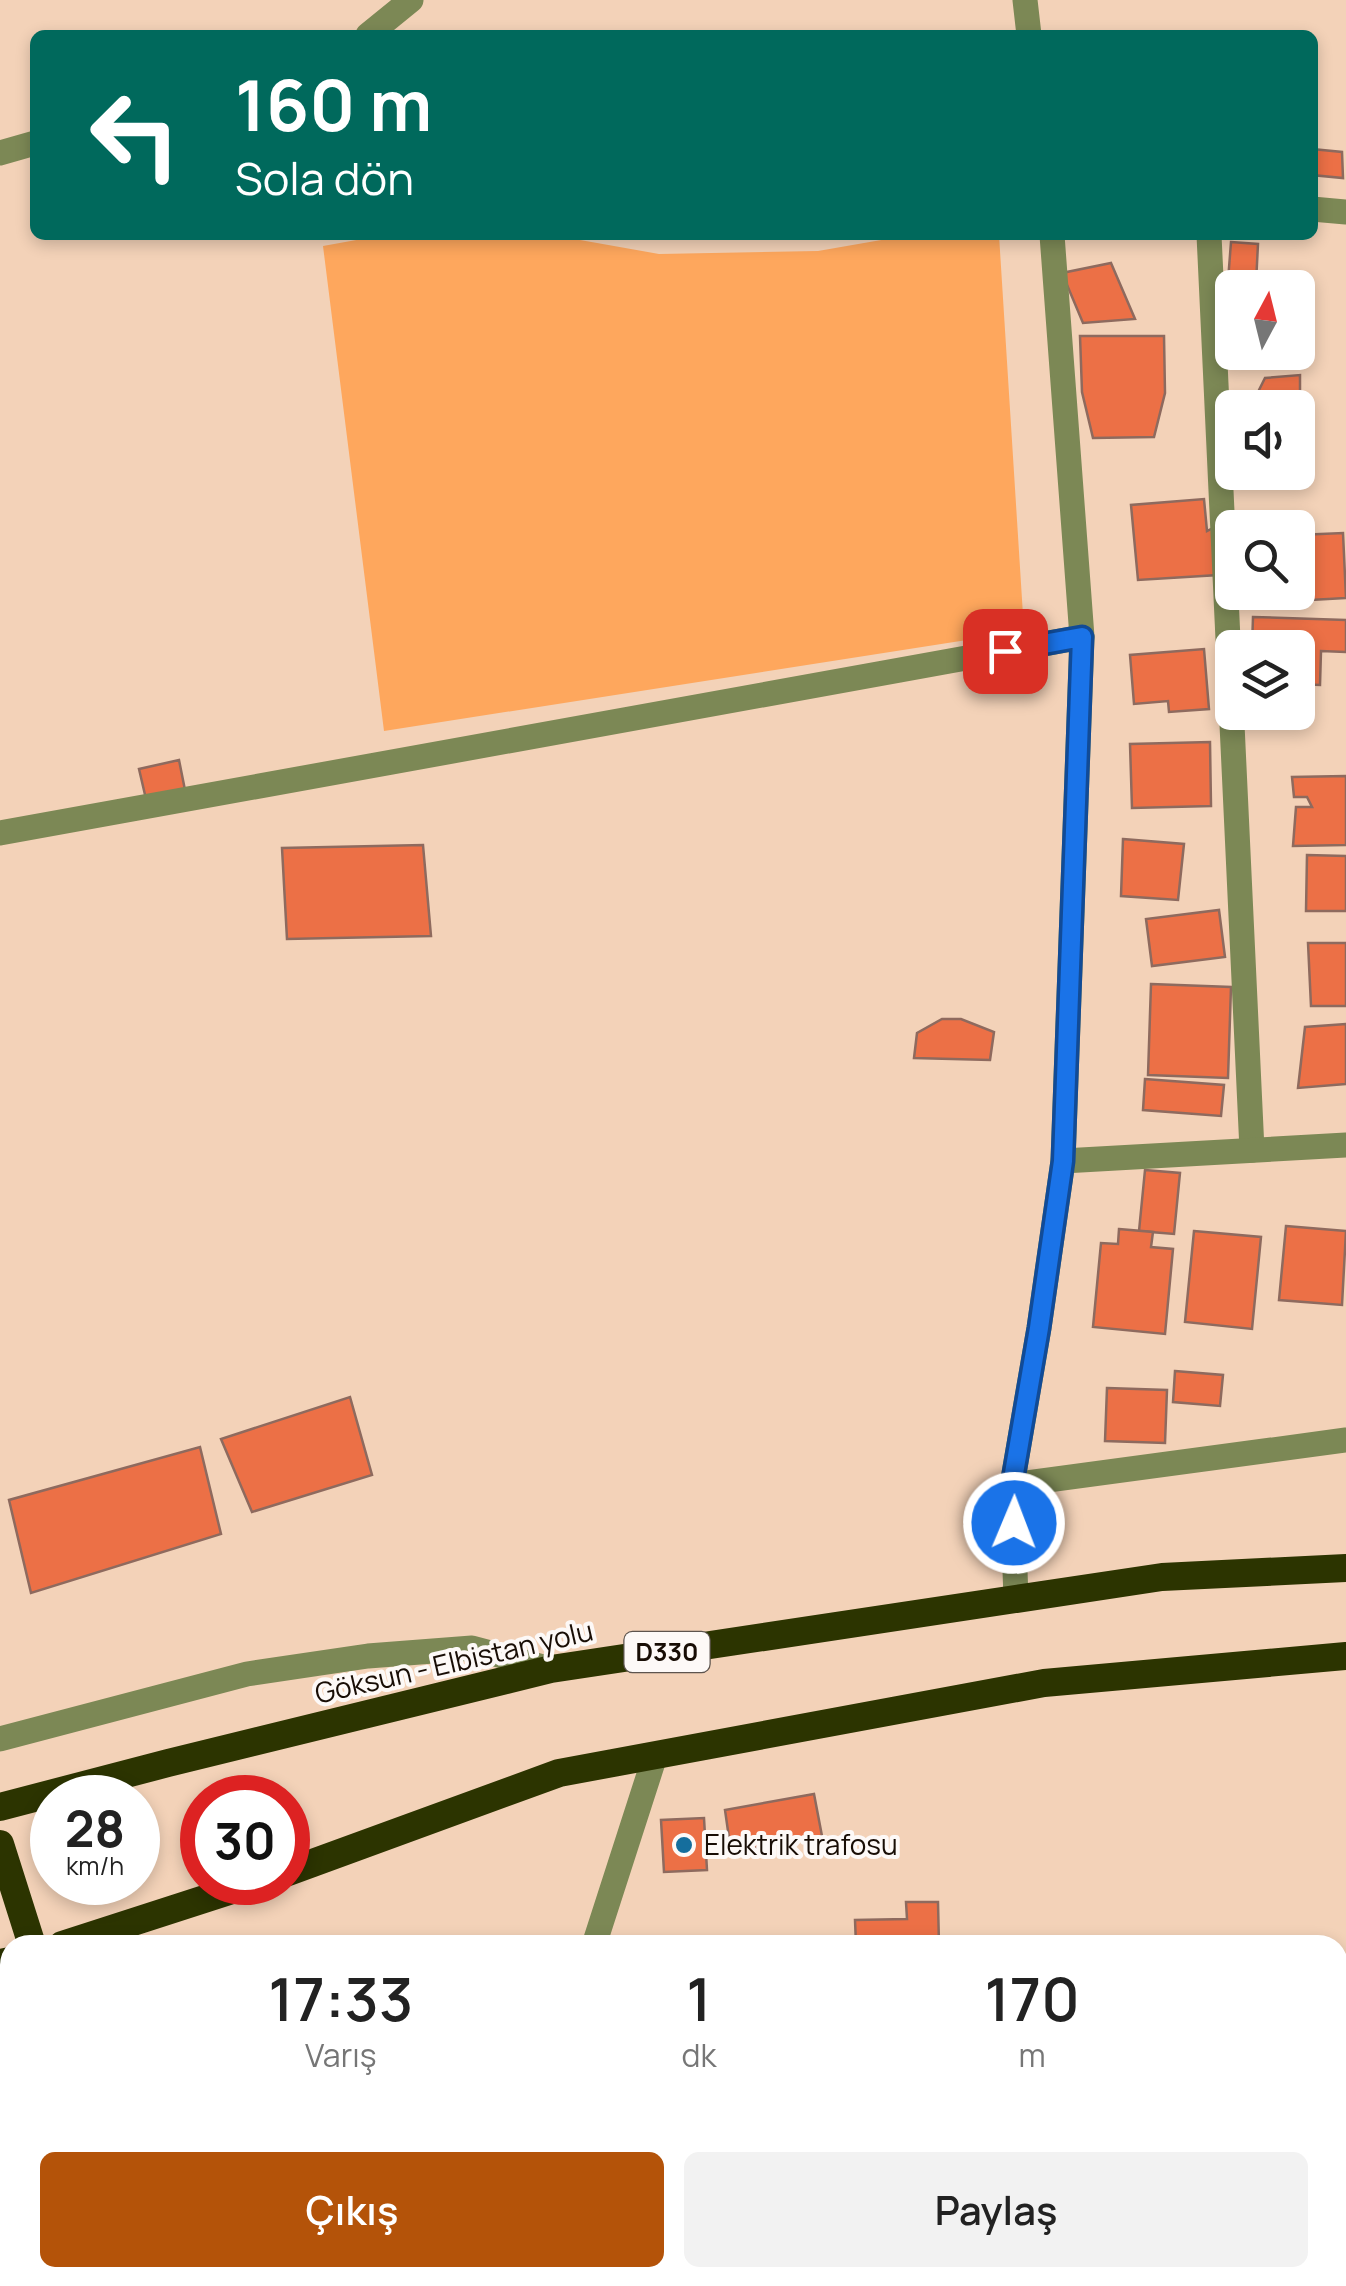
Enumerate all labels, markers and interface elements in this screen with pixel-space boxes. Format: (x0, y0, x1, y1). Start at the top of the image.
text: 160 m (235, 56, 432, 152)
icon: left (70, 70, 200, 200)
text: Sola dön (235, 147, 414, 209)
north arrow (1215, 270, 1315, 370)
map controls (1215, 270, 1315, 730)
button: sound (1215, 390, 1315, 490)
button: search (1215, 510, 1315, 610)
pin (963, 609, 1048, 694)
icon: arrive (978, 624, 1033, 679)
button: layers (1215, 630, 1315, 730)
position arrow (962, 1471, 1066, 1575)
street label: Göksun - Elbistan yolu (311, 1611, 596, 1711)
road number: D330 (624, 1632, 710, 1672)
speed limit sign: 30 (180, 1775, 310, 1905)
text: 28 (65, 1794, 125, 1862)
place label: Elektrik trafosu (704, 1825, 898, 1863)
marker: Elektrik trafosu (673, 1834, 695, 1856)
text: km/h (66, 1848, 124, 1883)
text: 17:33 (268, 1957, 413, 2039)
text: 1 (686, 1957, 712, 2039)
text: 170 (985, 1957, 1080, 2039)
text: Varış (305, 2033, 376, 2077)
text: dk (681, 2033, 716, 2077)
text: m (1019, 2033, 1046, 2077)
button: Çıkış (40, 2152, 664, 2267)
button: Paylaş (684, 2152, 1308, 2267)

